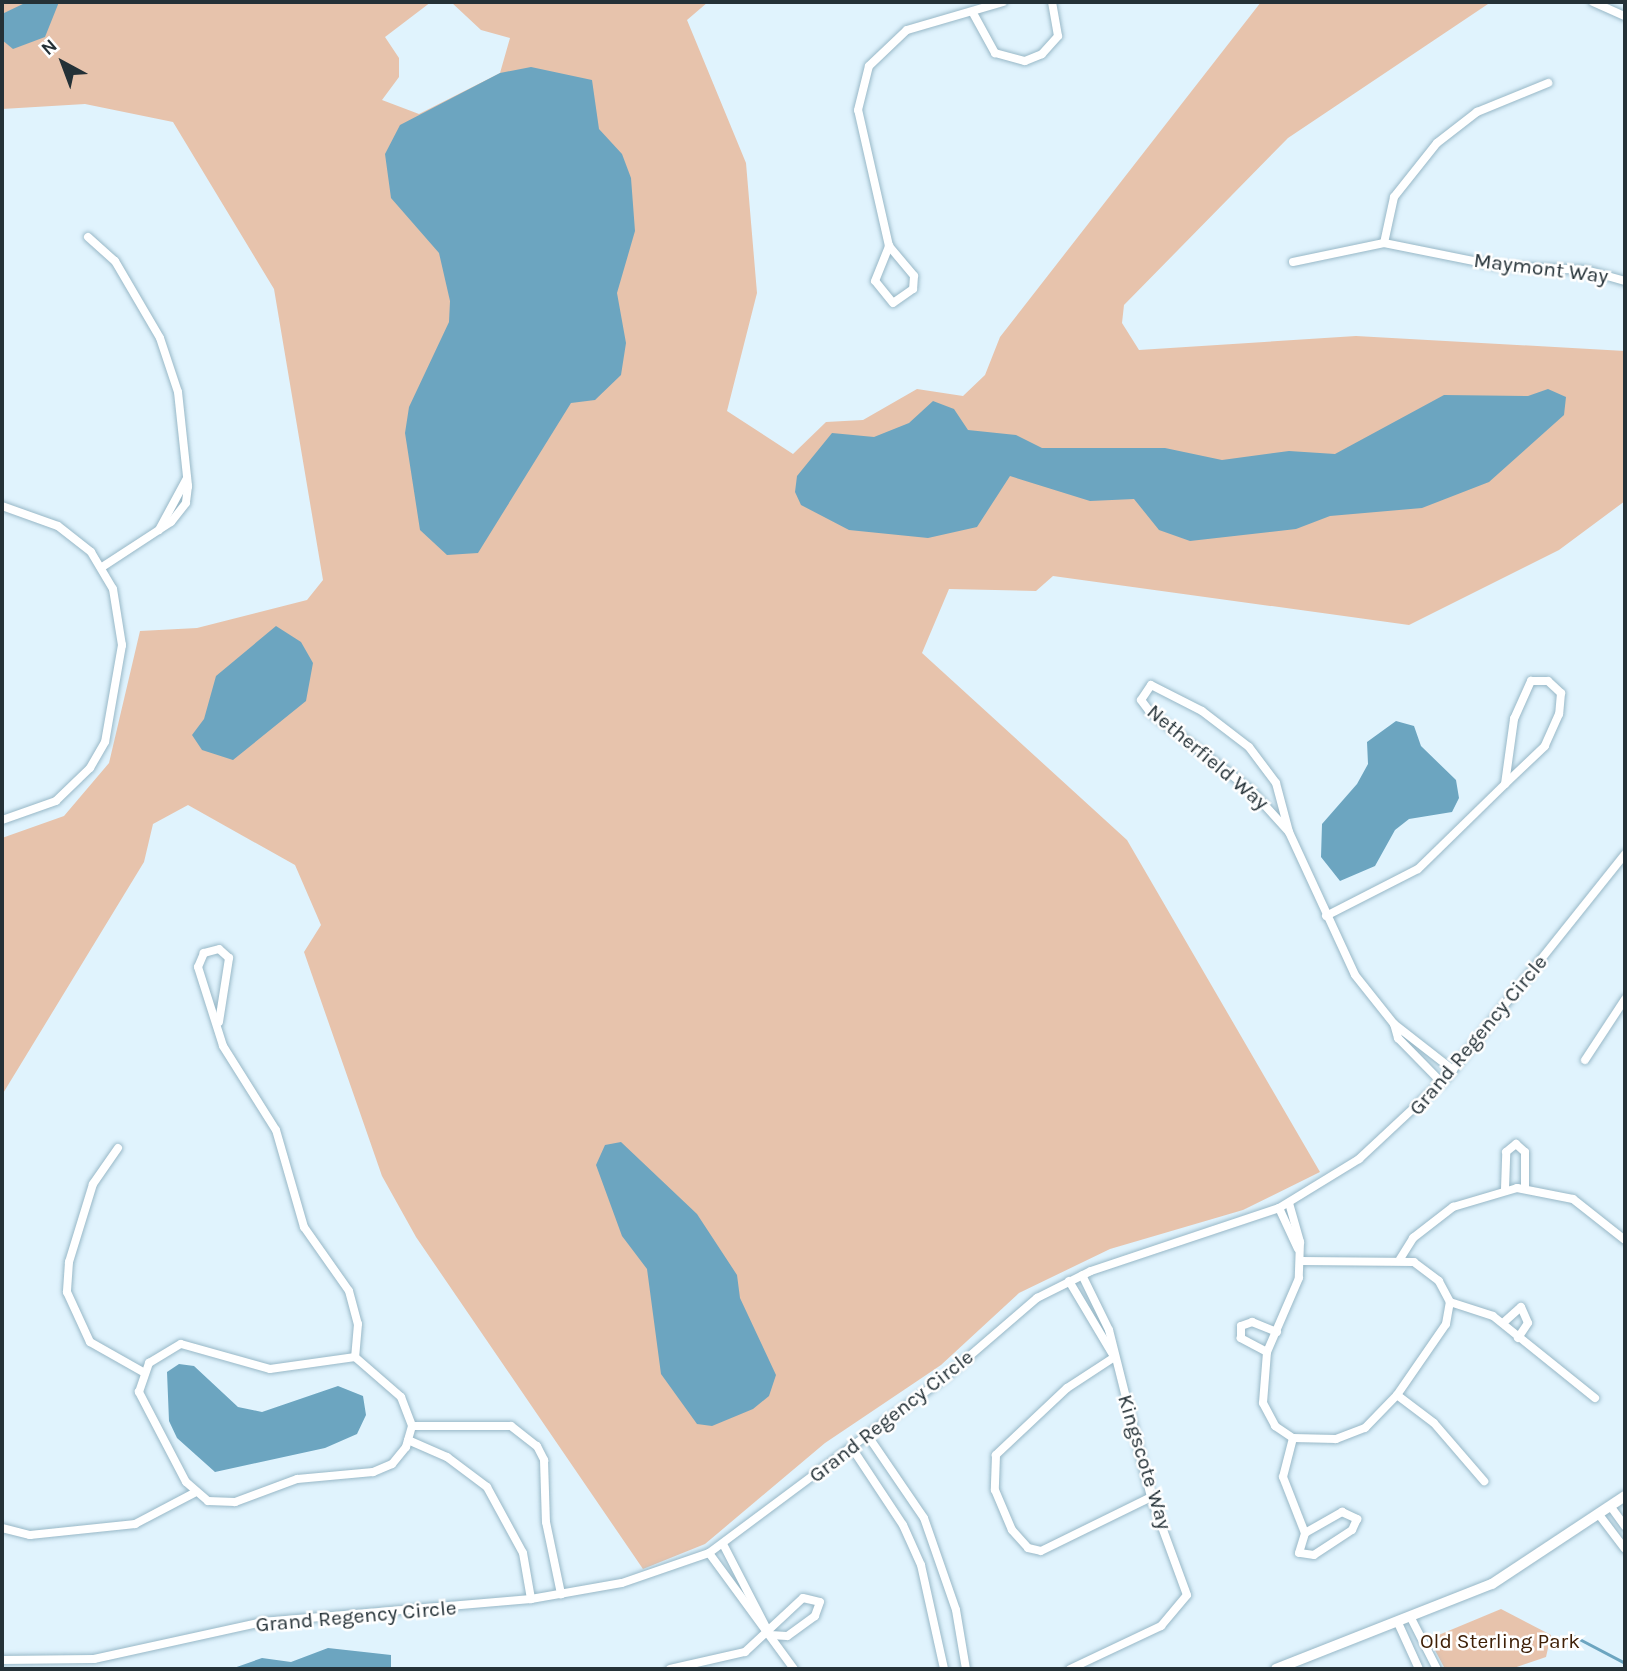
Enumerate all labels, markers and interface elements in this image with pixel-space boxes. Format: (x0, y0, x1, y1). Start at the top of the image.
north arrow (28, 28, 98, 98)
text: N (37, 34, 62, 60)
street label: Maymont Way (1472, 247, 1610, 289)
street label: Netherfield Way (1142, 699, 1274, 815)
street label: Grand Regency Circle (1404, 950, 1552, 1120)
street label: Grand Regency Circle (804, 1344, 978, 1488)
street label: Kingscote Way (1112, 1391, 1178, 1533)
street label: Grand Regency Circle (255, 1595, 457, 1637)
park label: Old Sterling Park (1420, 1628, 1580, 1654)

